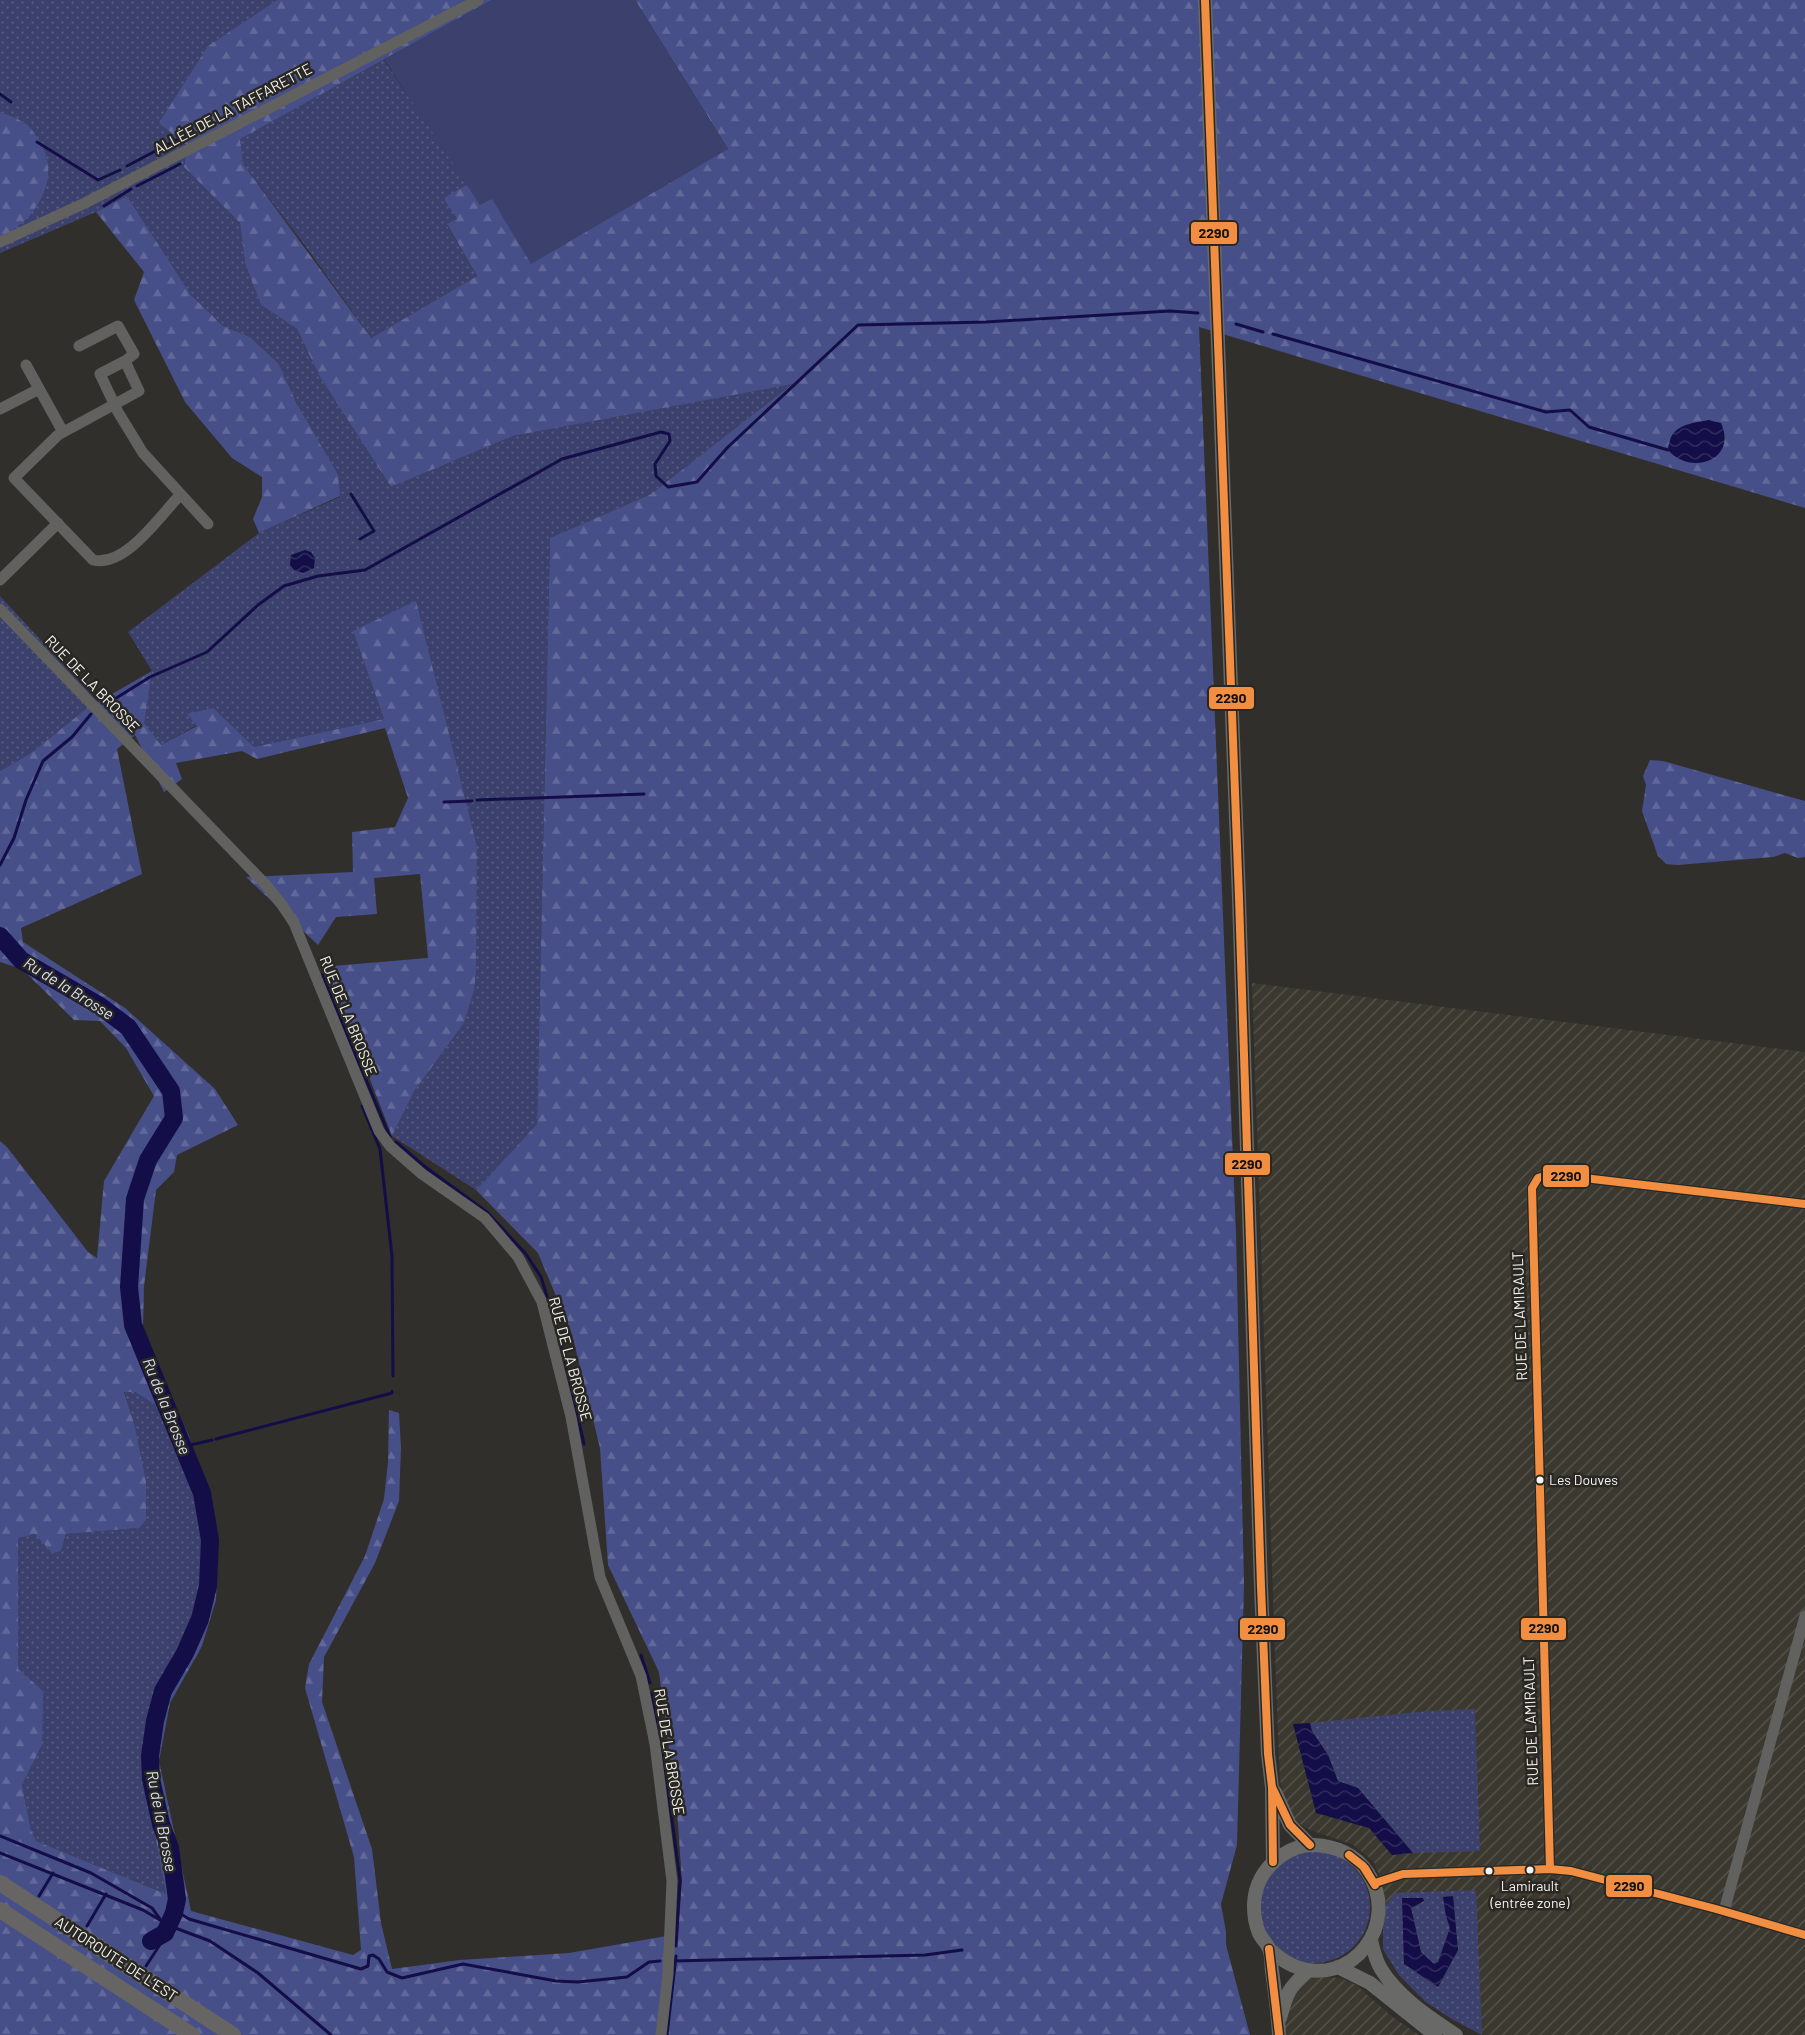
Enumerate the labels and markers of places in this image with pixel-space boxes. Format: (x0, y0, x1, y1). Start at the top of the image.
place label: Les Douves (1549, 1471, 1618, 1488)
marker: Les Douves (1535, 1475, 1545, 1485)
marker: Lamirault (entrée zone) (1525, 1865, 1535, 1875)
unlabelled marker (1484, 1866, 1494, 1876)
place label: Lamirault (entrée zone) (1490, 1877, 1570, 1911)

